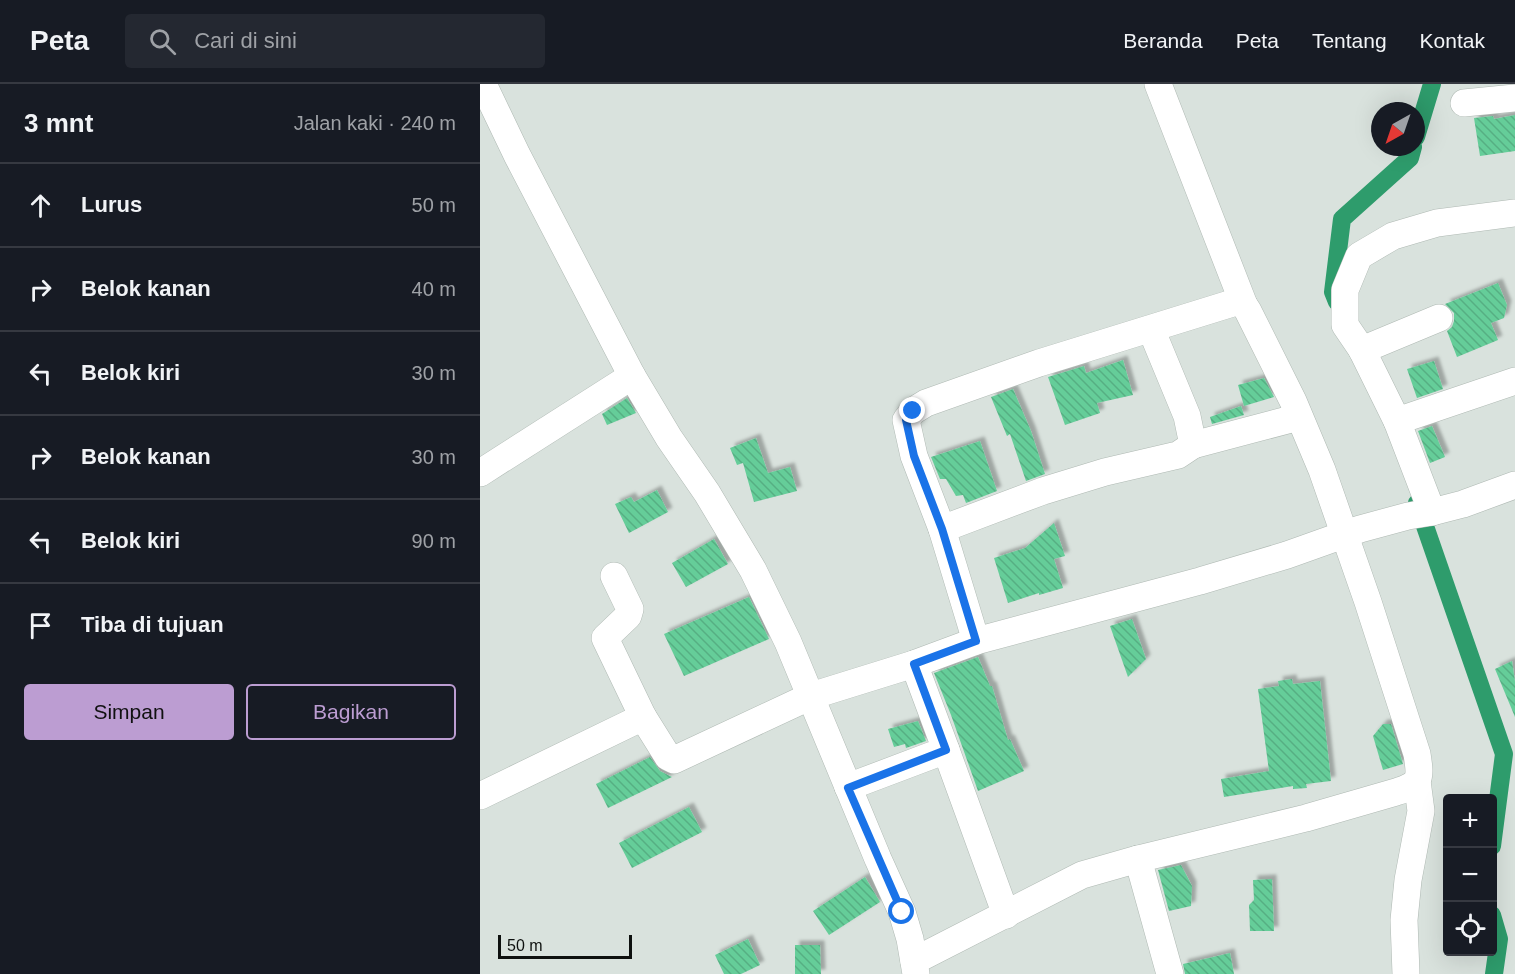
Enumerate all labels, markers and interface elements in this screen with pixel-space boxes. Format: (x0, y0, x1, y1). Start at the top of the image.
search box (125, 14, 545, 68)
text: Peta (30, 25, 89, 56)
icon: search (146, 25, 179, 58)
text: Cari di sini (194, 28, 297, 53)
text: Beranda (1123, 29, 1203, 52)
text: Peta (1236, 29, 1279, 52)
text: Tentang (1312, 29, 1387, 52)
text: Kontak (1420, 29, 1485, 52)
north arrow (1371, 102, 1425, 156)
text: 3 mnt (24, 108, 93, 138)
text: Jalan kaki · 240 m (294, 112, 456, 134)
icon: ahead (24, 189, 57, 222)
text: Lurus (81, 192, 142, 217)
text: 50 m (412, 194, 456, 216)
icon: right (24, 273, 57, 306)
text: Belok kanan (81, 276, 211, 301)
text: 40 m (412, 278, 456, 300)
icon: left (24, 357, 57, 390)
text: Belok kiri (81, 360, 180, 385)
text: 30 m (412, 362, 456, 384)
route end (899, 397, 925, 423)
icon: right (24, 441, 57, 474)
text: Belok kanan (81, 444, 211, 469)
text: 30 m (412, 446, 456, 468)
icon: left (24, 525, 57, 558)
text: Belok kiri (81, 528, 180, 553)
text: 90 m (412, 530, 456, 552)
icon: arrive (24, 609, 57, 642)
text: Tiba di tujuan (81, 612, 224, 637)
button: Simpan (24, 684, 234, 740)
button: Bagikan (246, 684, 456, 740)
map controls (1443, 794, 1497, 956)
button: + (1443, 794, 1497, 848)
button: − (1443, 848, 1497, 902)
route start (888, 898, 914, 924)
button: locate (1443, 902, 1497, 956)
scale bar (498, 932, 632, 960)
text: 50 m (507, 937, 543, 954)

